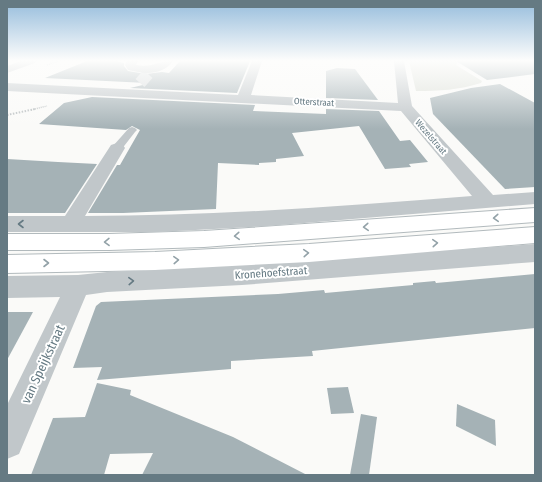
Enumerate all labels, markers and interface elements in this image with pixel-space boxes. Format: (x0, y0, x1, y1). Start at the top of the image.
street label: Otterstraat (294, 96, 334, 108)
street label: Wezelstraat (413, 118, 449, 156)
one-way arrow (493, 213, 499, 222)
one-way arrow (18, 220, 24, 228)
one-way arrow (363, 223, 369, 232)
one-way arrow (234, 232, 240, 241)
one-way arrow (104, 238, 110, 246)
one-way arrow (432, 238, 438, 247)
one-way arrow (303, 248, 309, 257)
one-way arrow (173, 256, 179, 265)
one-way arrow (43, 259, 49, 267)
street label: Kronehoefstraat (234, 264, 308, 282)
one-way arrow (128, 277, 134, 285)
street label: van Speijkstraat (18, 322, 68, 406)

